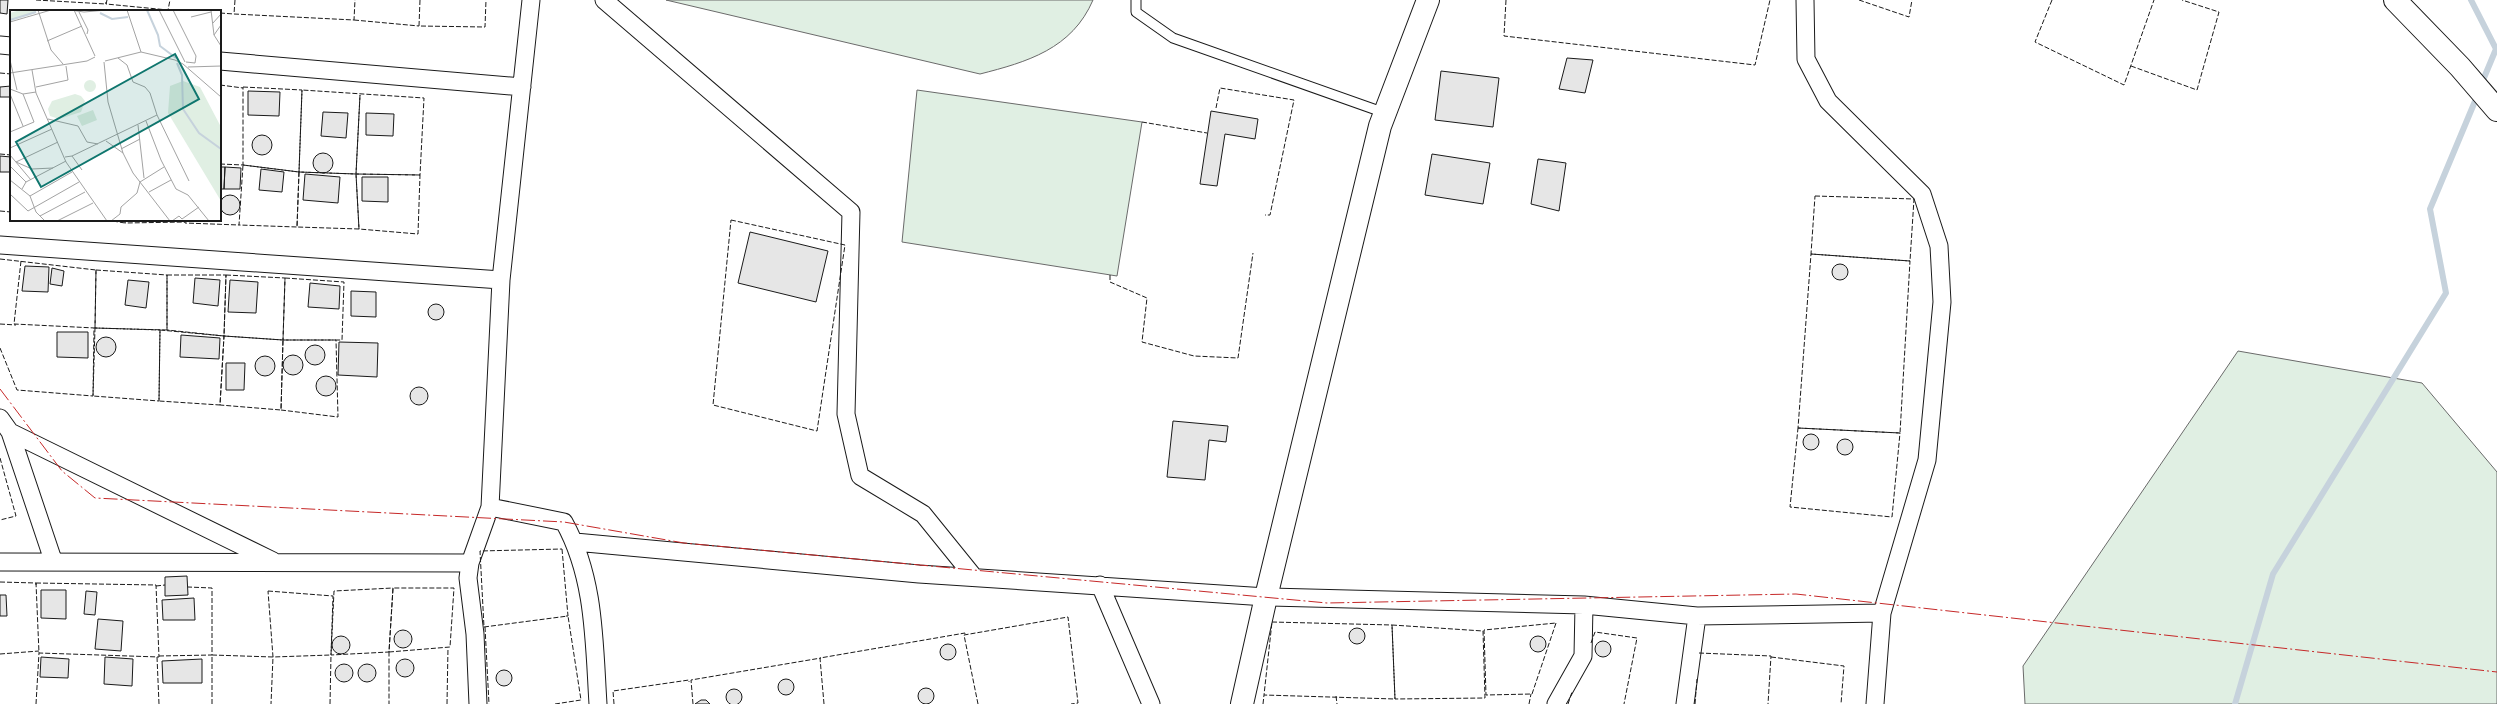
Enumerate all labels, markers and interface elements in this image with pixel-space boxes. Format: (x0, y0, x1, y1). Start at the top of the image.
inset map (10, 10, 221, 221)

